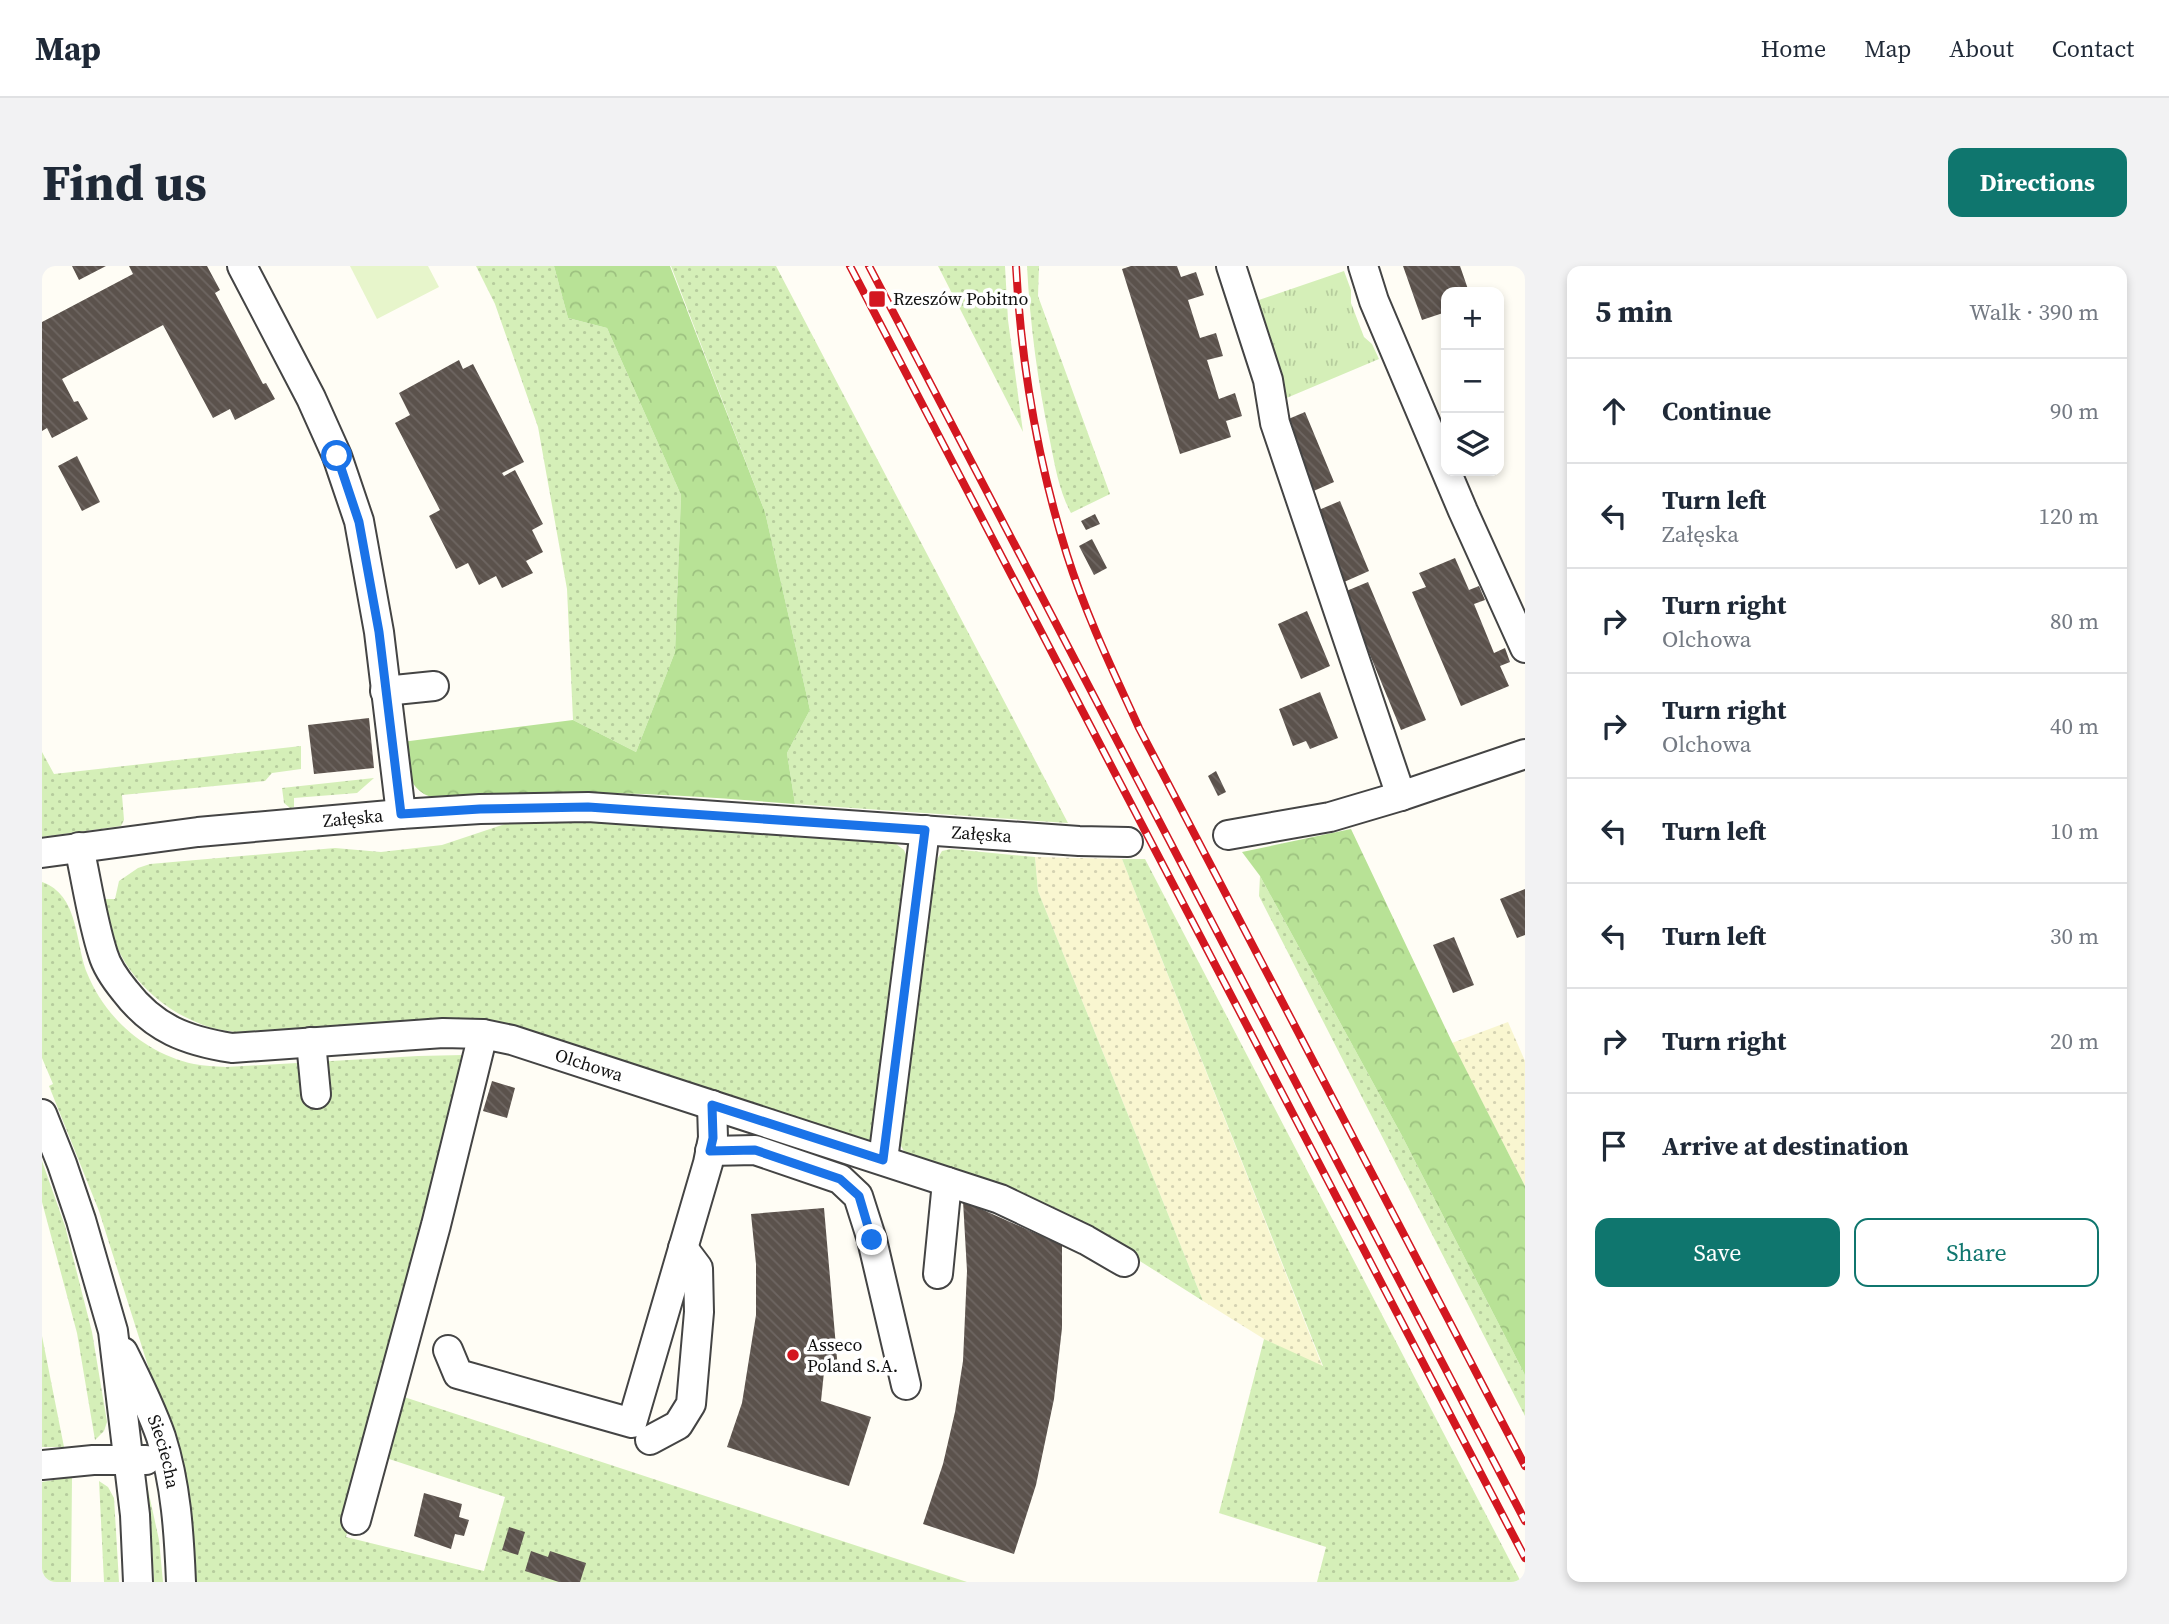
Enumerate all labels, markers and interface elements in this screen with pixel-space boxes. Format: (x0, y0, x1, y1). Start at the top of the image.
text: Map (35, 26, 101, 71)
text: Home (1761, 32, 1826, 65)
text: Map (1864, 32, 1911, 65)
text: About (1949, 32, 2014, 65)
text: Contact (2052, 32, 2134, 65)
button: Directions (1948, 148, 2127, 217)
text: Find us (42, 149, 207, 216)
place label: Rzeszów Pobitno (893, 286, 1028, 311)
map controls (1441, 287, 1504, 476)
button: + (1441, 287, 1504, 350)
marker: Rzeszów Pobitno (867, 289, 887, 309)
text: 5 min (1595, 291, 1673, 332)
text: Walk · 390 m (1969, 296, 2099, 328)
button: − (1441, 350, 1504, 413)
icon: ahead (1595, 392, 1633, 430)
text: Continue (1662, 393, 1771, 429)
text: 90 m (2050, 395, 2099, 427)
button: layers (1441, 413, 1504, 476)
route start (321, 440, 352, 471)
text: Turn left (1662, 482, 1766, 518)
icon: left (1595, 497, 1633, 535)
text: 120 m (2038, 500, 2099, 532)
text: Załęska (1662, 518, 1739, 550)
text: Turn right (1662, 587, 1786, 623)
icon: right (1595, 602, 1633, 640)
text: 80 m (2050, 605, 2099, 637)
text: Olchowa (1662, 623, 1751, 655)
text: Turn right (1662, 692, 1786, 728)
icon: right (1595, 707, 1633, 745)
text: 40 m (2050, 710, 2099, 742)
text: Olchowa (1662, 728, 1751, 760)
street label: Załęska (322, 803, 385, 833)
icon: left (1595, 812, 1633, 850)
text: Turn left (1662, 813, 1766, 849)
text: 10 m (2050, 815, 2099, 847)
street label: Załęska (951, 819, 1013, 848)
icon: left (1595, 917, 1633, 955)
text: Turn left (1662, 918, 1766, 954)
text: 30 m (2050, 920, 2099, 952)
icon: right (1595, 1022, 1633, 1060)
text: Turn right (1662, 1023, 1786, 1059)
text: 20 m (2050, 1025, 2099, 1057)
street label: Olchowa (552, 1042, 627, 1088)
icon: arrive (1595, 1127, 1633, 1165)
text: Arrive at destination (1662, 1128, 1909, 1164)
button: Save (1595, 1218, 1840, 1287)
button: Share (1854, 1218, 2099, 1287)
route end (856, 1224, 887, 1255)
place label: Asseco Poland S.A. (807, 1332, 898, 1378)
marker: Asseco Poland S.A. (785, 1347, 801, 1363)
street label: Sieciecha (142, 1411, 186, 1491)

